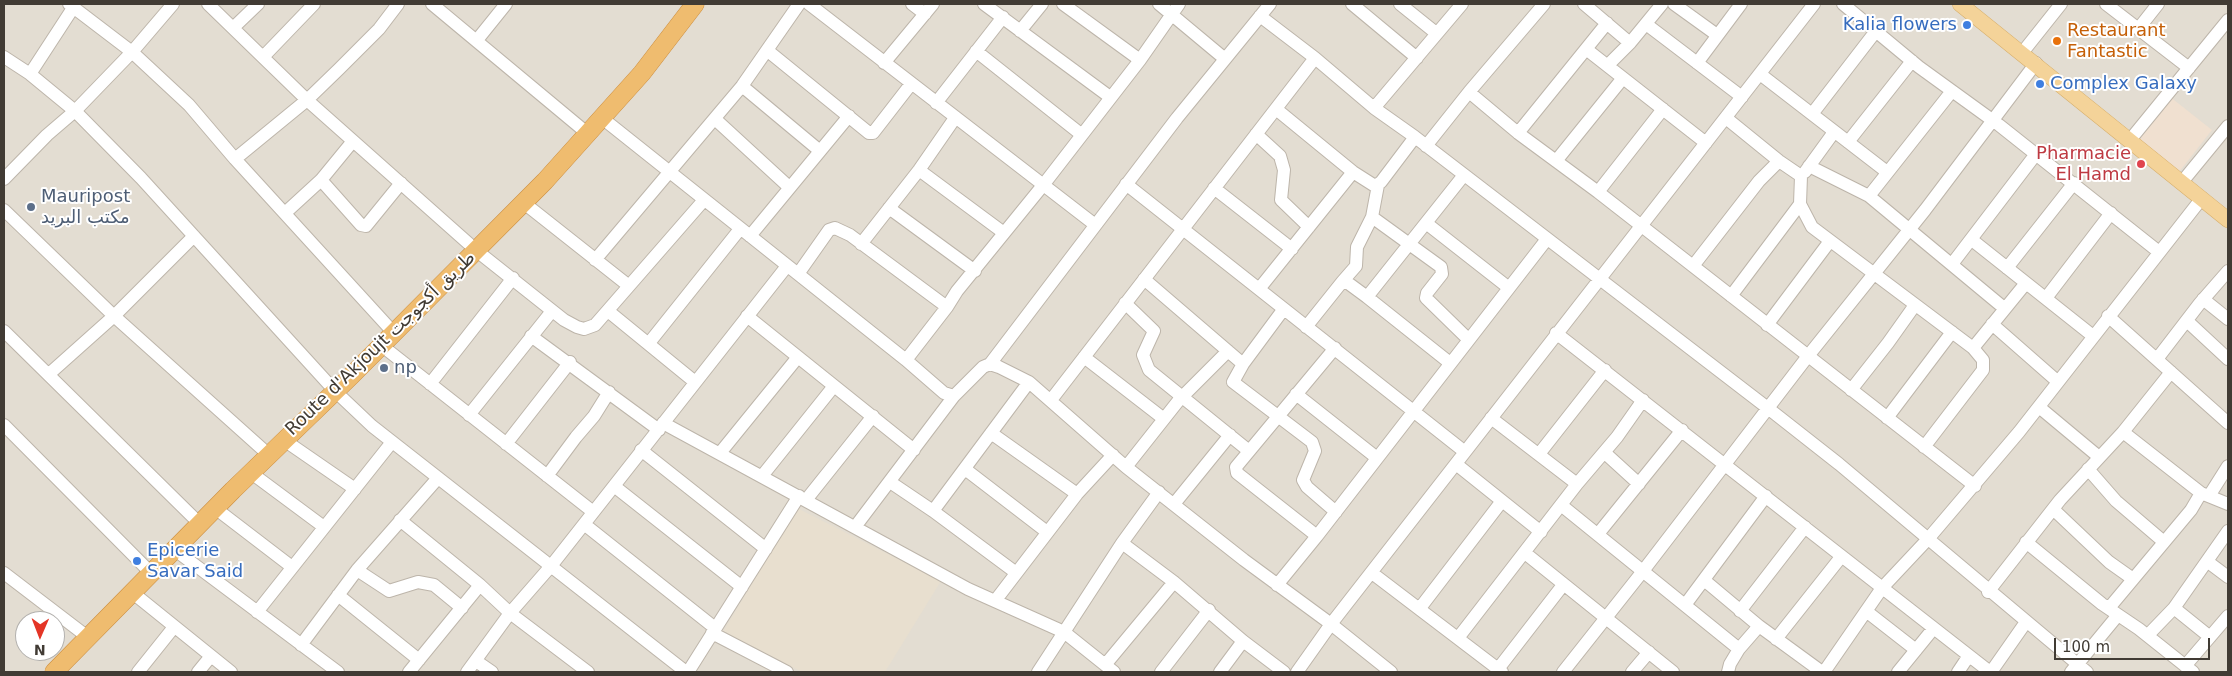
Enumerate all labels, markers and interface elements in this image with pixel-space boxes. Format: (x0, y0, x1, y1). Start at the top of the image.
place label: Kalia flowers (1843, 14, 1957, 36)
marker: Kalia flowers (1961, 19, 1973, 31)
place label: Restaurant Fantastic (2067, 20, 2166, 62)
marker: Restaurant Fantastic (2051, 35, 2063, 47)
place label: Complex Galaxy (2050, 73, 2197, 95)
marker: Complex Galaxy (2034, 78, 2046, 90)
place label: Pharmacie El Hamd (2036, 143, 2131, 186)
marker: Pharmacie El Hamd (2135, 158, 2147, 170)
place label: Mauripost مكتب البريد (41, 186, 130, 228)
marker: Mauripost مكتب البريد (25, 201, 37, 213)
street label: Route d'Akjoujt طريق أكجوجت (282, 247, 480, 441)
place label: np (394, 357, 417, 379)
marker: np (378, 362, 390, 374)
place label: Epicerie Savar Said (147, 540, 243, 582)
marker: Epicerie Savar Said (131, 555, 143, 567)
north arrow (15, 611, 65, 661)
scale bar (2057, 628, 2213, 660)
text: 100 m (2062, 638, 2110, 656)
text: N (34, 642, 46, 658)

